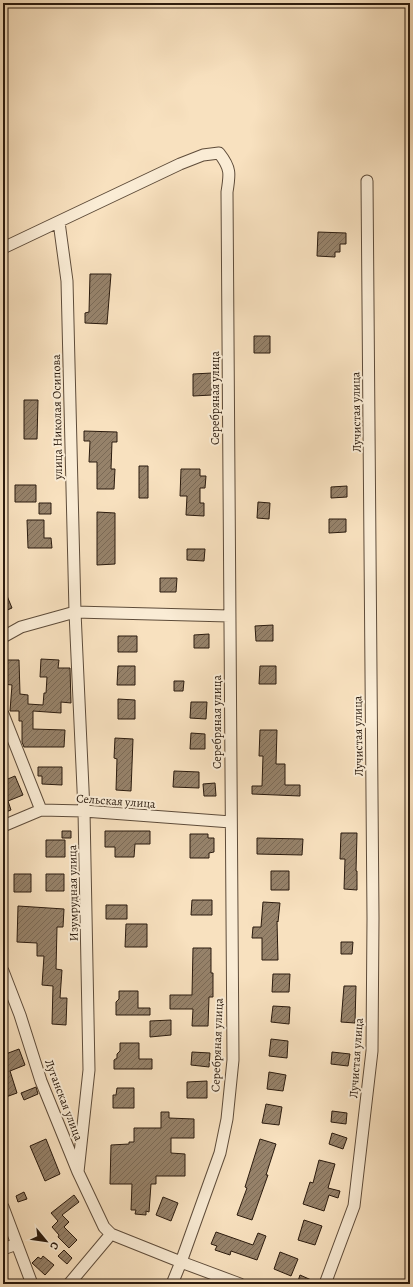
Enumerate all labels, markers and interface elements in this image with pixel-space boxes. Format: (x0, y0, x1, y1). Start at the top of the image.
street label: Серебряная улица (207, 351, 223, 445)
street label: улица Николая Осипова (48, 354, 66, 481)
street label: Лучистая улица (347, 371, 365, 452)
street label: Серебряная улица (209, 675, 225, 769)
street label: Лучистая улица (349, 695, 367, 776)
street label: Сельская улица (76, 790, 157, 812)
street label: Изумрудная улица (64, 844, 82, 941)
street label: Серебряная улица (207, 997, 227, 1092)
street label: Лучистая улица (345, 1017, 367, 1099)
street label: Луганская улица (41, 1057, 87, 1143)
north arrow (26, 1221, 66, 1261)
text: С (46, 1239, 63, 1252)

